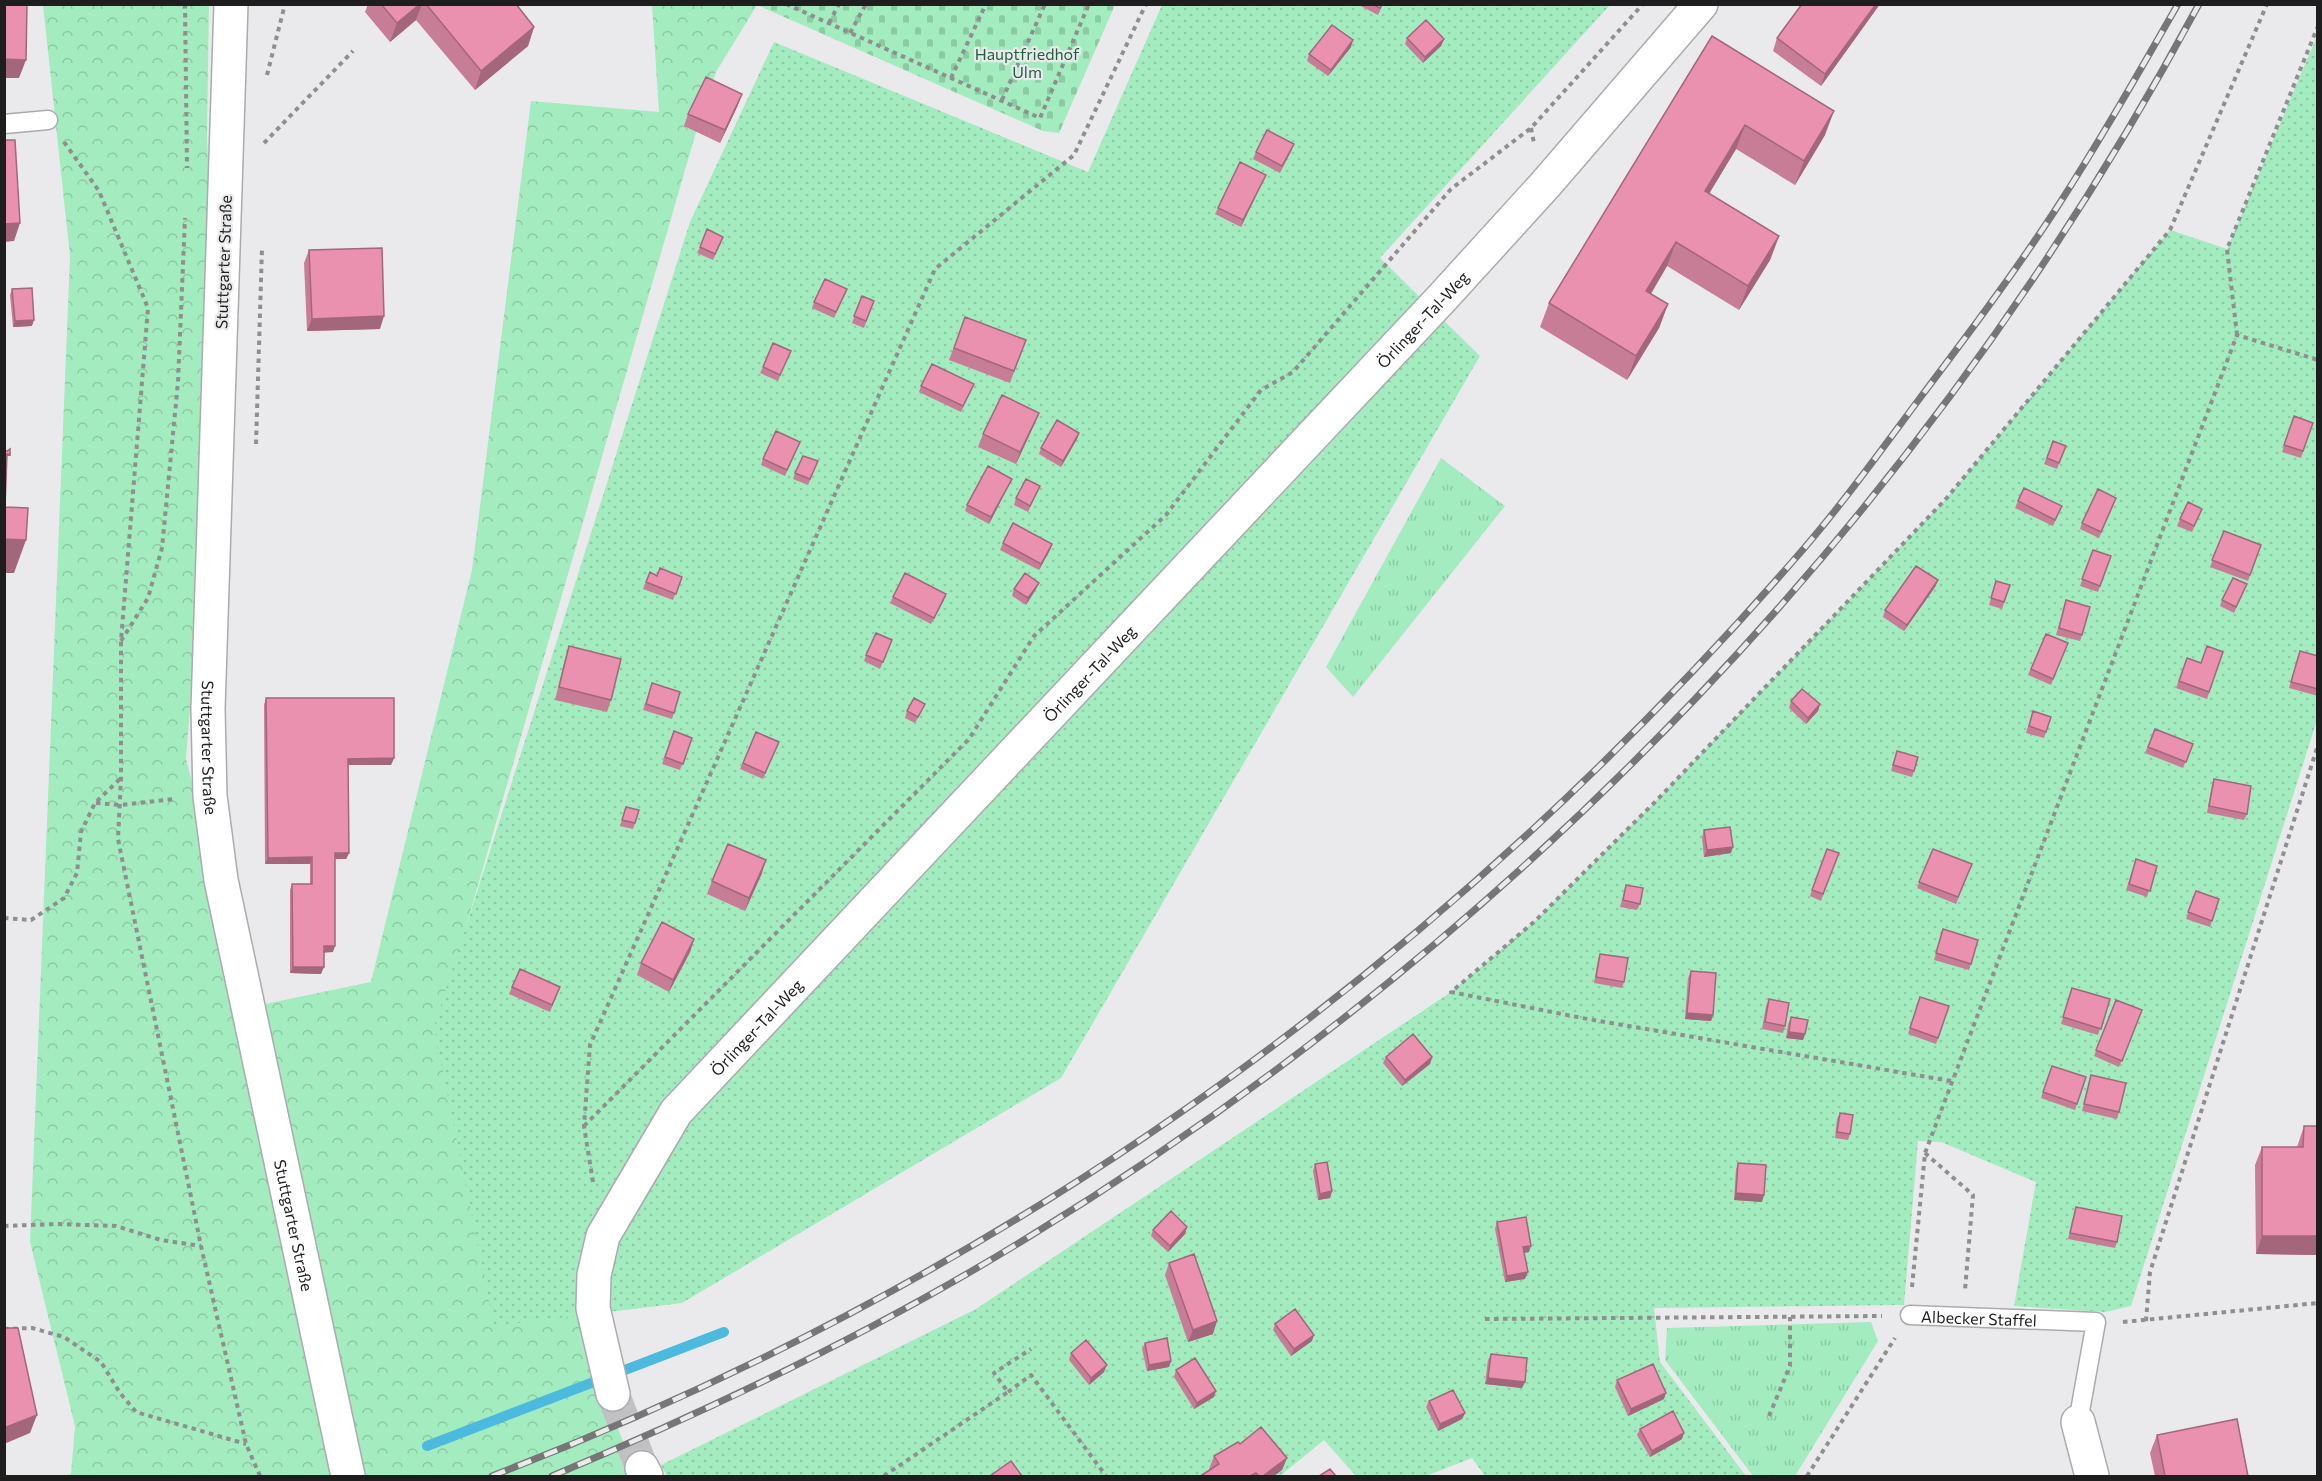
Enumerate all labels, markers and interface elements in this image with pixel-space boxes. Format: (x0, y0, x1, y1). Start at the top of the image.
park label: Hauptfriedhof Ulm (975, 44, 1080, 81)
street label: Stuttgarter Straße (211, 195, 235, 329)
street label: Örlinger-Tal-Weg (1372, 266, 1472, 371)
street label: Örlinger-Tal-Weg (1039, 621, 1139, 725)
street label: Stuttgarter Straße (198, 680, 222, 816)
street label: Örlinger-Tal-Weg (706, 974, 806, 1079)
street label: Stuttgarter Straße (271, 1158, 318, 1293)
street label: Albecker Staffel (1921, 1306, 2037, 1329)

